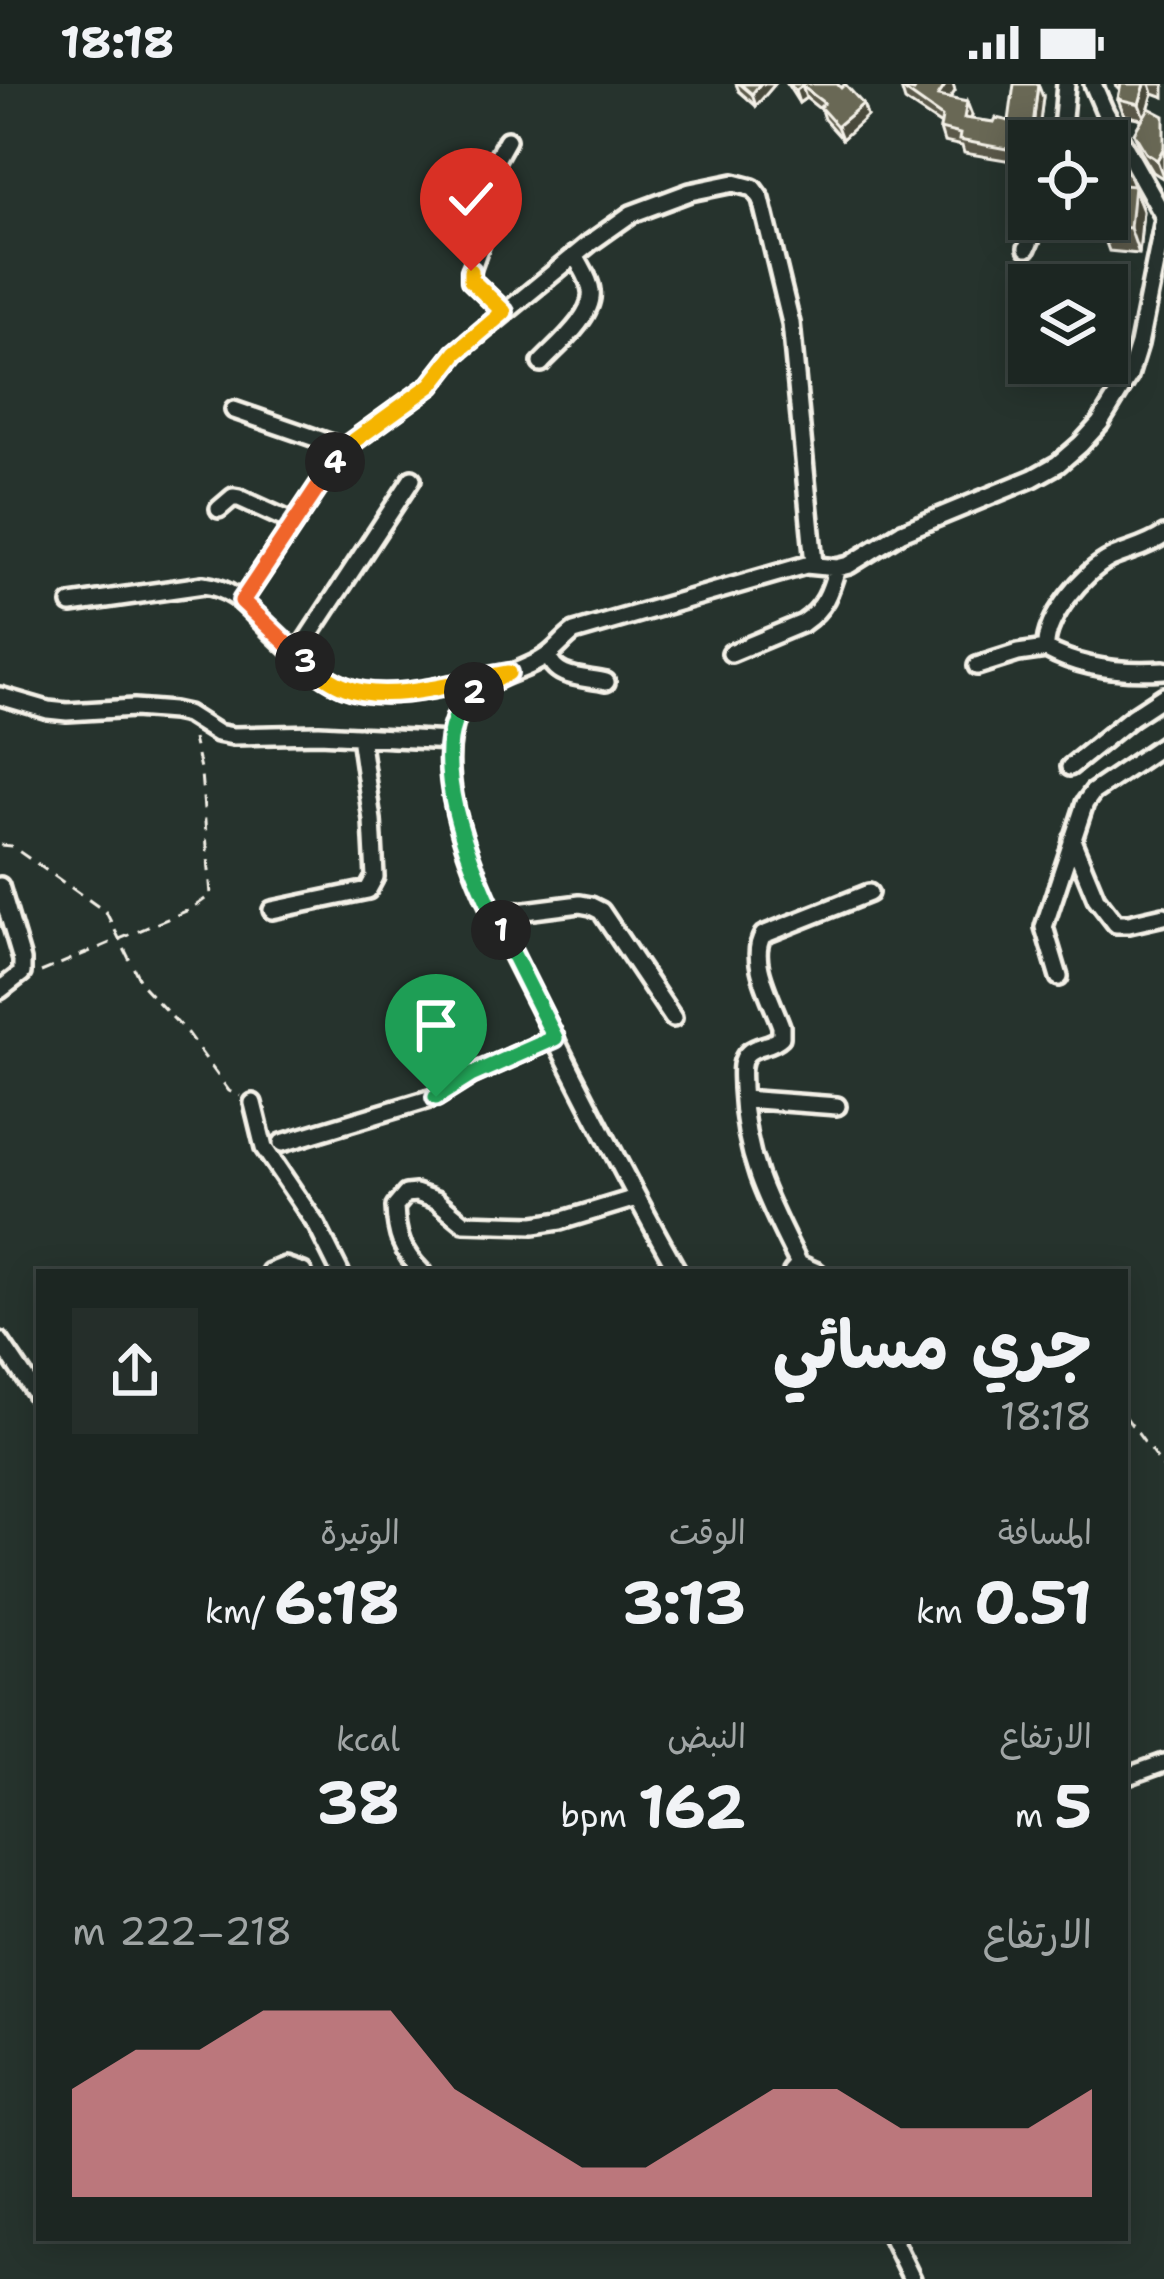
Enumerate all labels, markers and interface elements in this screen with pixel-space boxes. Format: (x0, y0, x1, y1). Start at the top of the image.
text: 18:18 (60, 12, 174, 72)
map controls (1008, 120, 1128, 384)
button: locate (1008, 120, 1128, 240)
pin (420, 148, 522, 271)
icon: check (438, 166, 504, 232)
button: layers (1008, 264, 1128, 384)
pin: 4 (305, 432, 365, 492)
text: 4 (323, 439, 347, 484)
pin: 3 (275, 631, 335, 691)
text: 3 (293, 638, 317, 683)
pin: 2 (444, 662, 504, 722)
text: 2 (462, 669, 486, 714)
pin: 1 (471, 900, 531, 960)
text: 1 (493, 907, 509, 952)
pin (385, 974, 487, 1097)
icon: arrive (403, 992, 469, 1058)
text: جري مسائي (773, 1301, 1092, 1389)
button: share (72, 1308, 198, 1434)
text: 18:18 (1000, 1390, 1092, 1442)
text: الوتيرة (320, 1510, 400, 1555)
text: الوقت (669, 1510, 746, 1555)
text: المسافة (998, 1510, 1092, 1555)
text: 6:18 (274, 1562, 400, 1642)
text: 3:13 (622, 1562, 746, 1642)
text: 0.51 (974, 1562, 1092, 1642)
text: /km (205, 1589, 274, 1634)
text: km (916, 1589, 974, 1634)
text: النبض (667, 1714, 746, 1759)
text: الارتفاع (999, 1714, 1092, 1759)
text: kcal (336, 1717, 400, 1762)
text: 38 (316, 1762, 400, 1842)
text: 162 (638, 1766, 746, 1846)
text: 5 (1055, 1766, 1092, 1846)
text: bpm (560, 1793, 638, 1838)
text: m (1015, 1793, 1055, 1838)
text: 218–222 m (72, 1905, 293, 1957)
text: الارتفاع (983, 1908, 1092, 1960)

